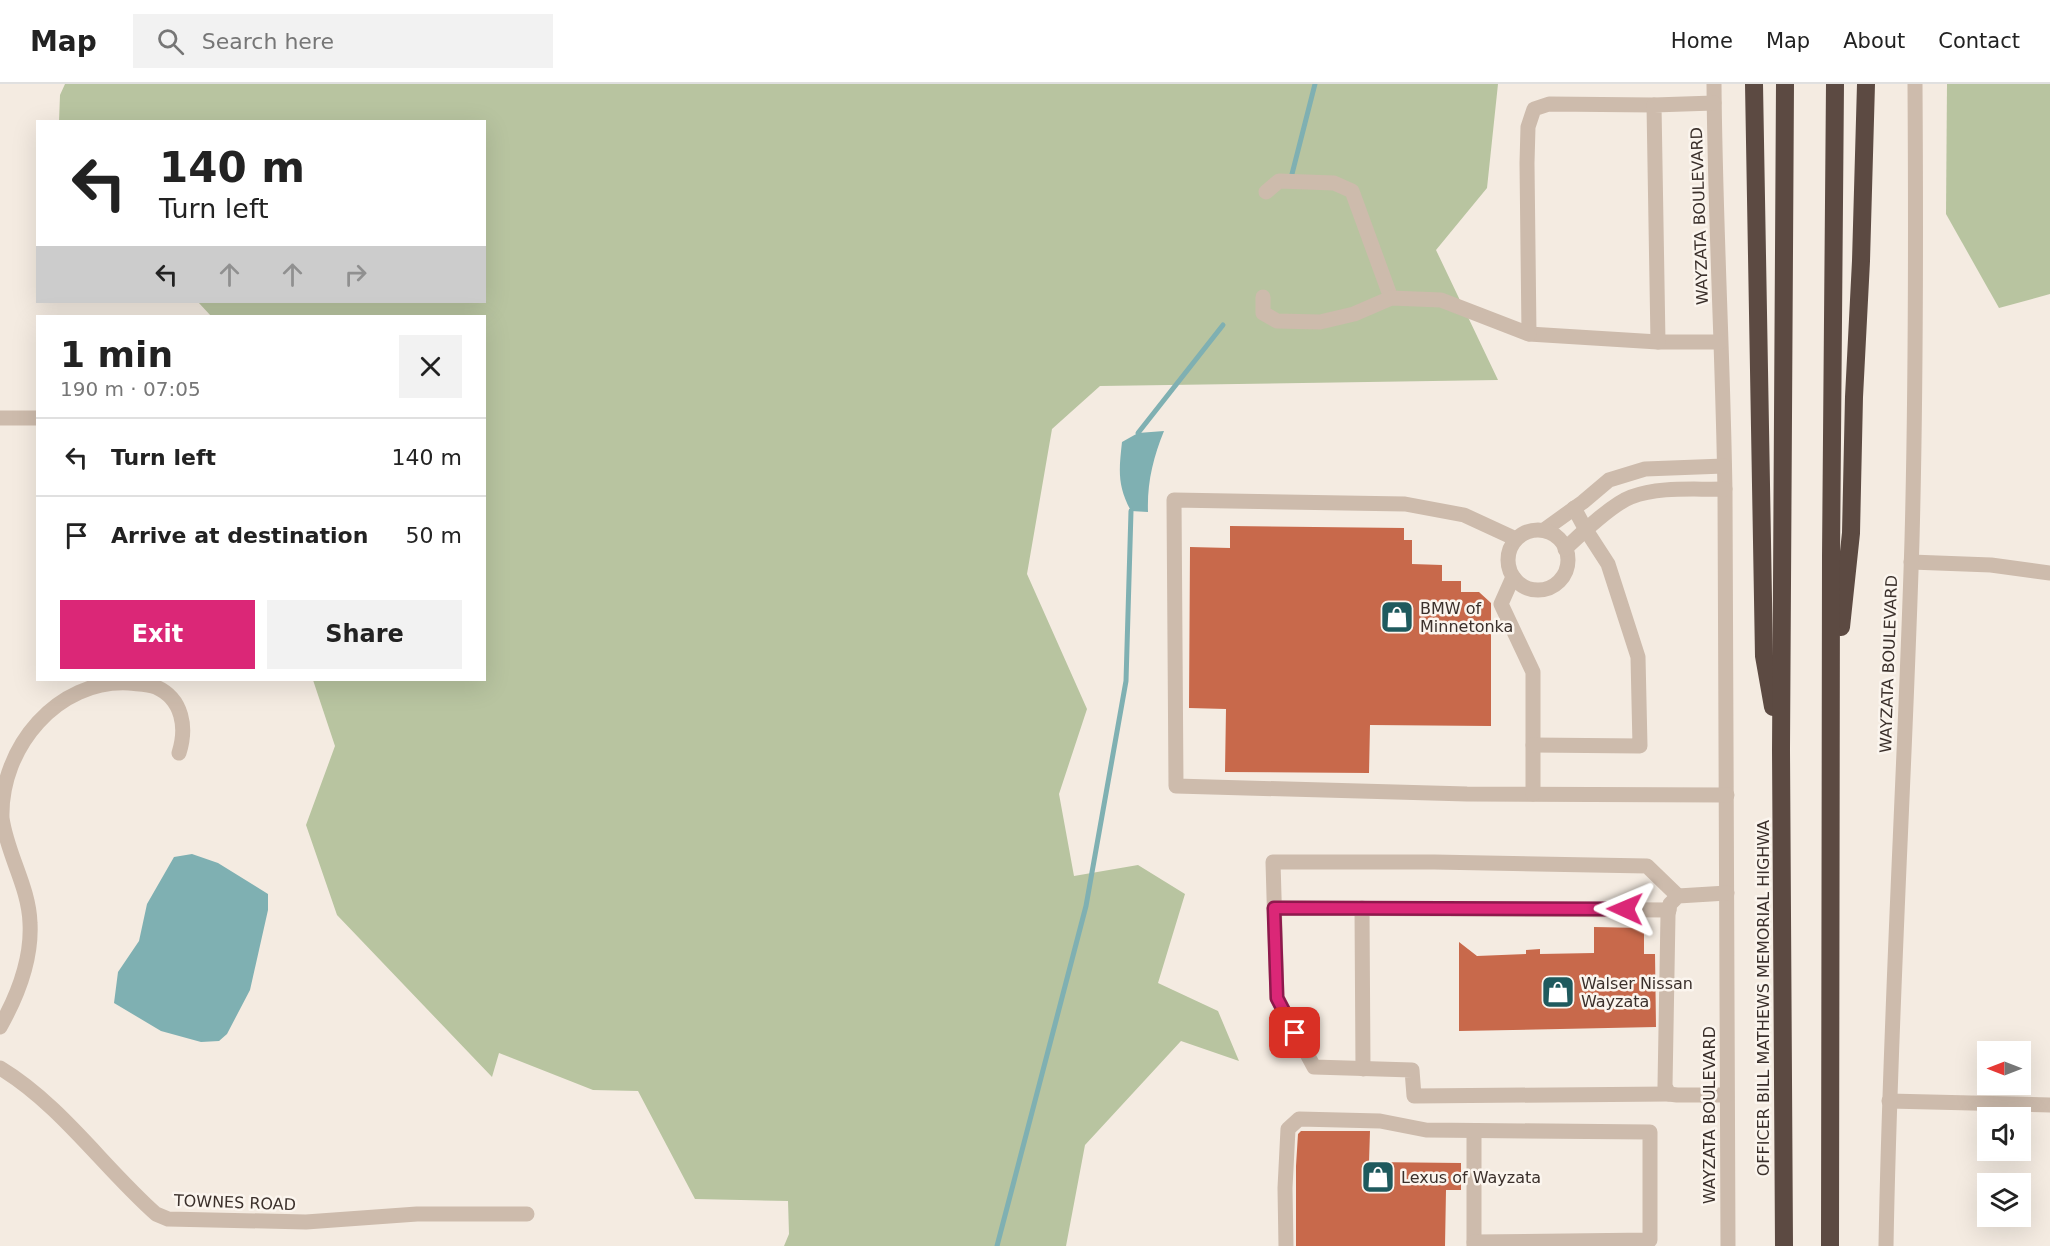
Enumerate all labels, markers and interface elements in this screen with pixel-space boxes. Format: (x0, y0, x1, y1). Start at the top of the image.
search box (133, 14, 553, 68)
text: Map (30, 25, 97, 58)
icon: search (154, 25, 187, 58)
text: Search here (202, 29, 334, 54)
text: Home (1671, 29, 1733, 53)
text: Map (1766, 29, 1810, 53)
text: About (1843, 29, 1905, 53)
text: Contact (1938, 29, 2020, 53)
street label: WAYZATA BOULEVARD (1687, 127, 1712, 305)
text: 140 m (159, 143, 305, 192)
icon: left (60, 144, 138, 222)
text: Turn left (159, 193, 269, 224)
icon: left (150, 258, 183, 291)
icon: ahead (213, 258, 246, 291)
icon: ahead (276, 258, 309, 291)
icon: right (339, 258, 372, 291)
text: 1 min (60, 334, 173, 375)
button: close (399, 335, 462, 398)
text: 190 m · 07:05 (60, 377, 201, 401)
icon: left (60, 441, 93, 474)
text: Turn left (111, 445, 216, 470)
text: 140 m (392, 445, 462, 470)
icon: arrive (60, 519, 93, 552)
text: Arrive at destination (111, 523, 368, 548)
text: 50 m (406, 523, 462, 548)
street label: WAYZATA BOULEVARD (1876, 575, 1901, 753)
shop icon: BMW of Minnetonka (1379, 599, 1415, 635)
place label: BMW of Minnetonka (1420, 599, 1513, 636)
button: Exit (60, 600, 255, 669)
button: Share (267, 600, 462, 669)
street label: OFFICER BILL MATHEWS MEMORIAL HIGHWA (1754, 820, 1773, 1176)
position arrow (1593, 877, 1657, 941)
shop icon: Walser Nissan Wayzata (1540, 974, 1576, 1010)
place label: Walser Nissan Wayzata (1581, 974, 1693, 1011)
pin (1269, 1007, 1320, 1058)
icon: arrive (1278, 1016, 1311, 1049)
street label: WAYZATA BOULEVARD (1700, 1026, 1719, 1204)
north arrow (1977, 1041, 2031, 1095)
map controls (1977, 1041, 2031, 1227)
button: sound (1977, 1107, 2031, 1161)
shop icon: Lexus of Wayzata (1360, 1159, 1396, 1195)
place label: Lexus of Wayzata (1401, 1168, 1541, 1187)
button: layers (1977, 1173, 2031, 1227)
street label: TOWNES ROAD (173, 1191, 296, 1214)

